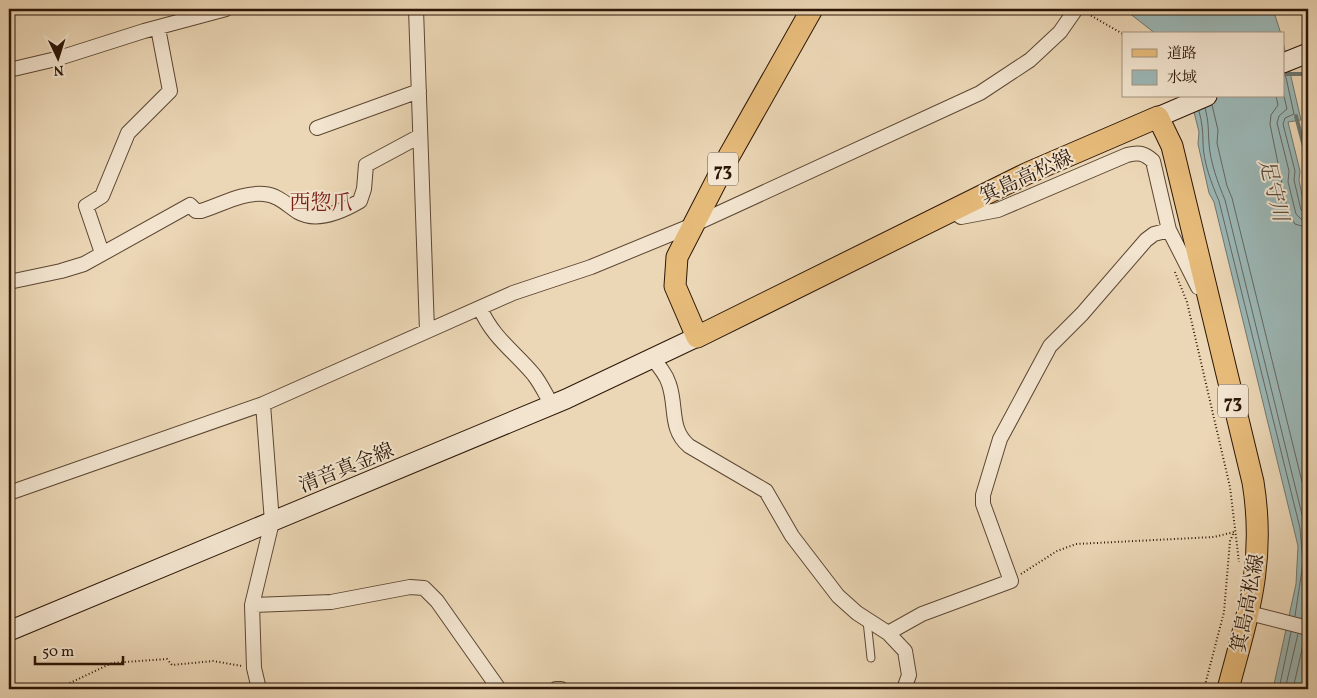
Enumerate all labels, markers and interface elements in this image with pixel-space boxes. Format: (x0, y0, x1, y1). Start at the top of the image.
north arrow (32, 32, 82, 82)
legend (1122, 32, 1284, 98)
text: 道路 (1167, 44, 1197, 65)
text: N (53, 60, 65, 79)
text: 水域 (1167, 68, 1197, 89)
street label: 箕島高松線 (976, 144, 1078, 212)
road number: 73 (708, 152, 738, 185)
water label: 足守川 (1251, 156, 1295, 226)
district label: 西惣爪 (290, 189, 353, 218)
road number: 73 (1218, 384, 1248, 418)
street label: 清音真金線 (295, 437, 398, 501)
street label: 箕島高松線 (1226, 552, 1272, 655)
scale bar (35, 633, 122, 665)
text: 50 m (42, 642, 74, 663)

